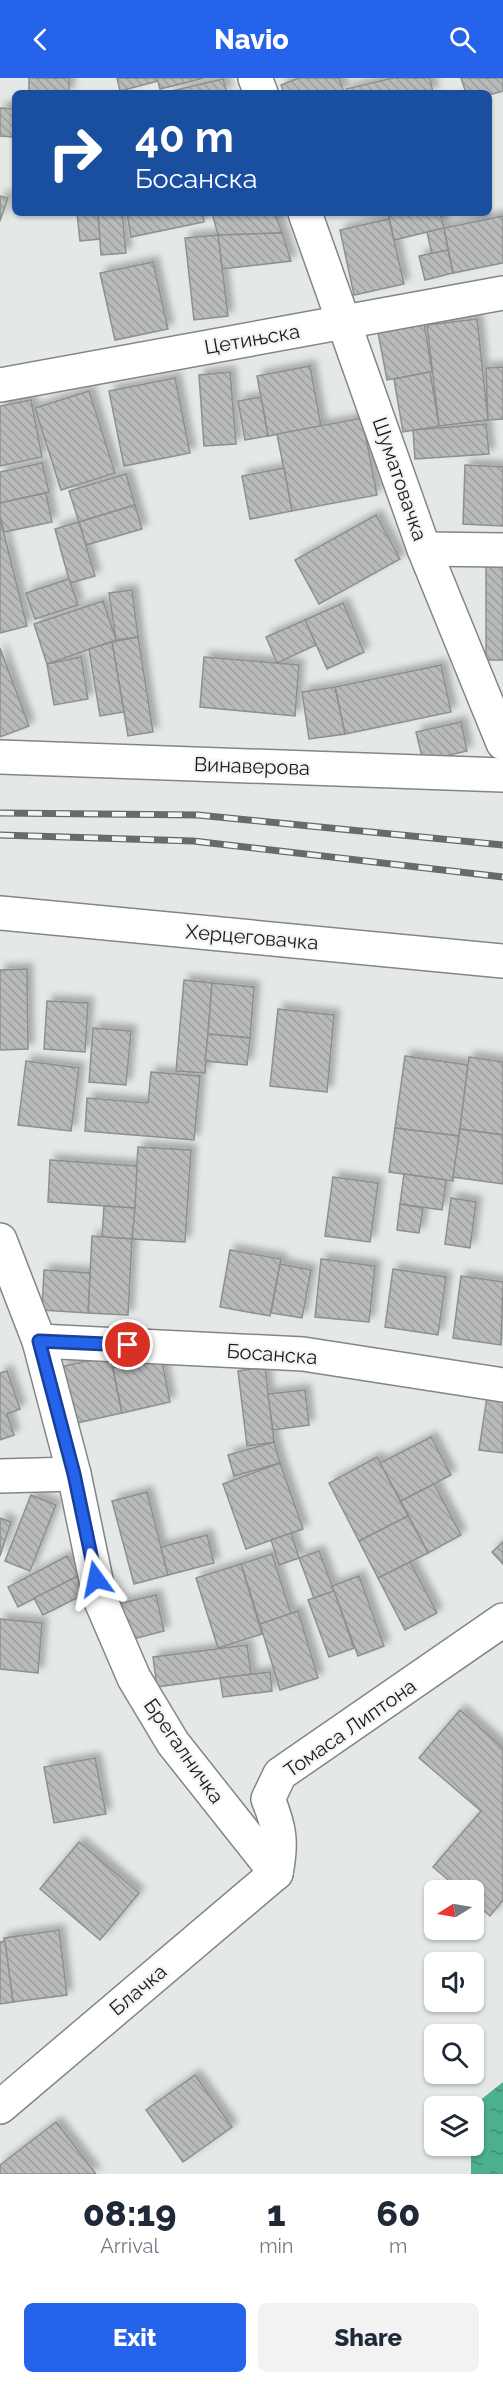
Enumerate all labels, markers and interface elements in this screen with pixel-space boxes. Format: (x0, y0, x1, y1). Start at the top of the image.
icon: back (24, 23, 57, 56)
icon: search (446, 23, 479, 56)
text: Navio (214, 24, 289, 55)
text: 40 m (135, 113, 234, 162)
icon: right (36, 114, 114, 192)
text: Босанска (135, 163, 257, 194)
street label: Цетињска (203, 319, 301, 359)
street label: Шуматовачка (368, 414, 432, 544)
street label: Винаверова (194, 752, 310, 780)
street label: Херцеговачка (185, 919, 319, 955)
pin (102, 1319, 153, 1370)
icon: arrive (111, 1328, 144, 1361)
street label: Босанска (226, 1339, 318, 1369)
position arrow (64, 1547, 128, 1611)
street label: Томаса Липтона (279, 1674, 421, 1782)
street label: Брегалничка (139, 1694, 229, 1808)
north arrow (424, 1880, 484, 1940)
map controls (424, 1880, 484, 2156)
button: sound (424, 1952, 484, 2012)
street label: Блачка (105, 1959, 171, 2021)
button: search (424, 2024, 484, 2084)
button: layers (424, 2096, 484, 2156)
text: 08:19 (83, 2192, 176, 2234)
text: 1 (267, 2192, 286, 2234)
text: 60 (376, 2192, 420, 2234)
text: Arrival (100, 2234, 159, 2258)
text: min (259, 2234, 294, 2258)
text: m (389, 2234, 407, 2258)
button: Exit (24, 2303, 246, 2372)
button: Share (258, 2303, 479, 2372)

